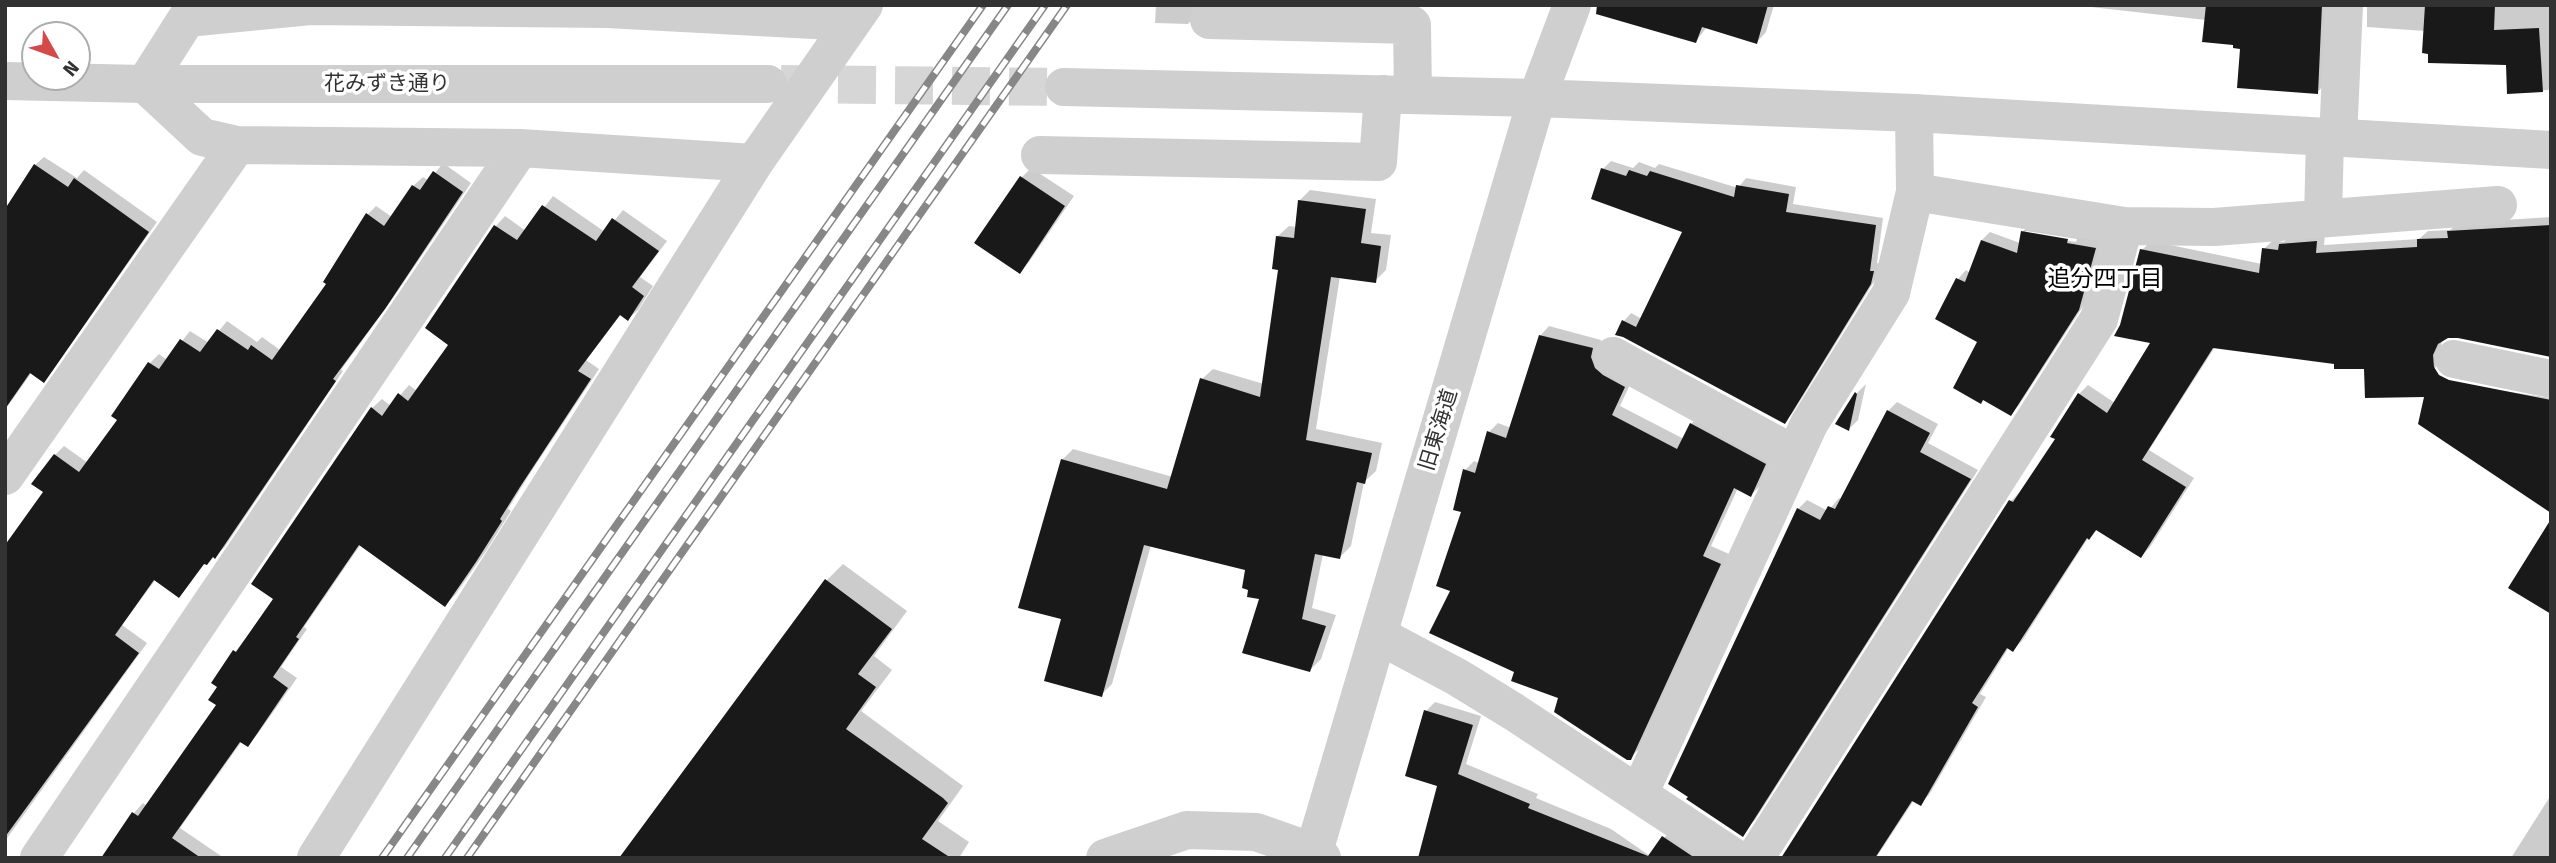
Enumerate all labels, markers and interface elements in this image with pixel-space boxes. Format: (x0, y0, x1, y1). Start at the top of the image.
north arrow (21, 21, 91, 91)
text: N (58, 56, 84, 81)
street label: 花みずき通り (324, 71, 450, 97)
district label: 追分四丁目 (2048, 266, 2162, 294)
street label: 旧東海道 (1415, 386, 1463, 474)

